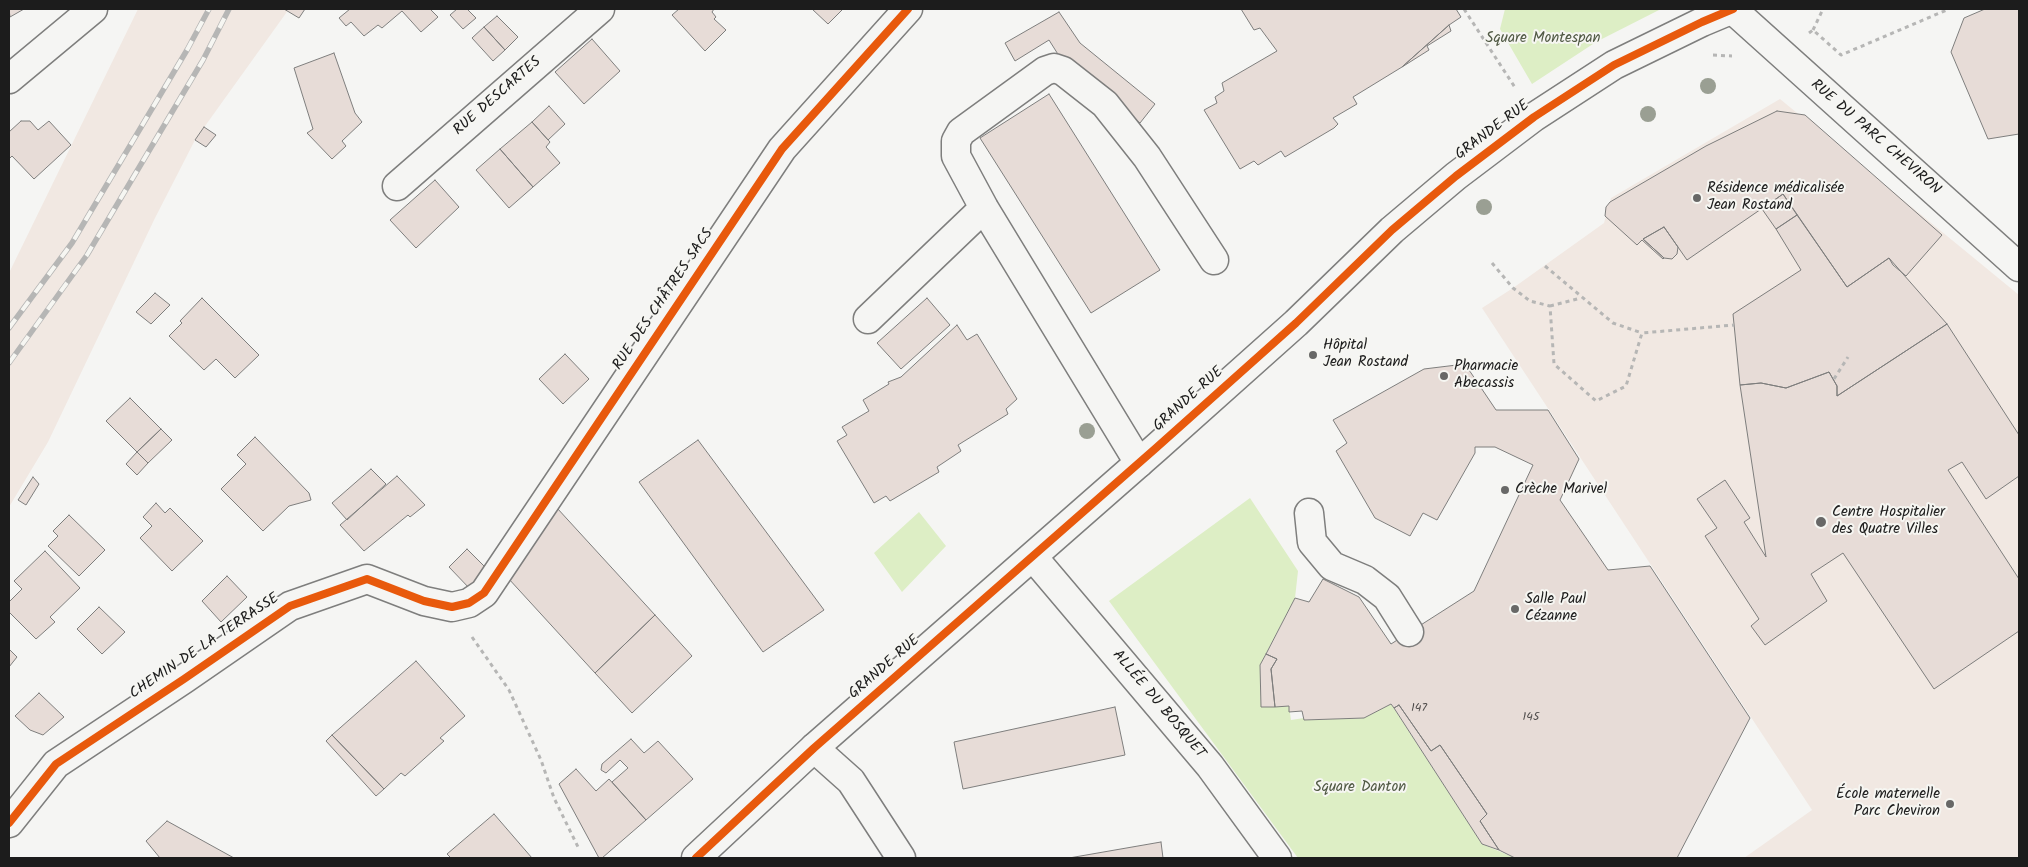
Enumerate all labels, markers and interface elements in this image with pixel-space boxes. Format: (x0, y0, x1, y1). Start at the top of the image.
park label: Square Montespan (1486, 30, 1600, 48)
street label: RUE DESCARTES (450, 54, 546, 140)
street label: RUE DU PARC CHEVIRON (1806, 77, 1944, 199)
street label: GRANDE RUE (1452, 97, 1534, 165)
place label: Résidence médicalisée Jean Rostand (1707, 180, 1844, 215)
marker: Résidence médicalisée Jean Rostand (1691, 192, 1703, 204)
street label: RUE DES CHÂTRES SACS (610, 226, 718, 374)
place label: Hôpital Jean Rostand (1323, 337, 1408, 372)
marker: Hôpital Jean Rostand (1307, 349, 1319, 361)
place label: Pharmacie Abecassis (1454, 358, 1518, 393)
street label: GRANDE RUE (1150, 364, 1228, 436)
marker: Pharmacie Abecassis (1438, 370, 1450, 382)
place label: Crèche Marivel (1515, 481, 1607, 499)
marker: Crèche Marivel (1499, 484, 1511, 496)
place label: Centre Hospitalier des Quatre Villes (1832, 504, 1945, 539)
marker: Centre Hospitalier des Quatre Villes (1814, 515, 1828, 529)
street label: CHEMIN DE LA TERRASSE (127, 590, 283, 704)
place label: Salle Paul Cézanne (1525, 591, 1586, 626)
marker: Salle Paul Cézanne (1509, 603, 1521, 615)
street label: GRANDE RUE (846, 632, 924, 704)
street label: ALLÉE DU BOSQUET (1107, 647, 1209, 763)
house number: 147 (1411, 702, 1427, 716)
house number: 145 (1523, 711, 1539, 725)
park label: Square Danton (1314, 779, 1406, 797)
place label: École maternelle Parc Cheviron (1836, 786, 1940, 821)
marker: École maternelle Parc Cheviron (1944, 798, 1956, 810)

